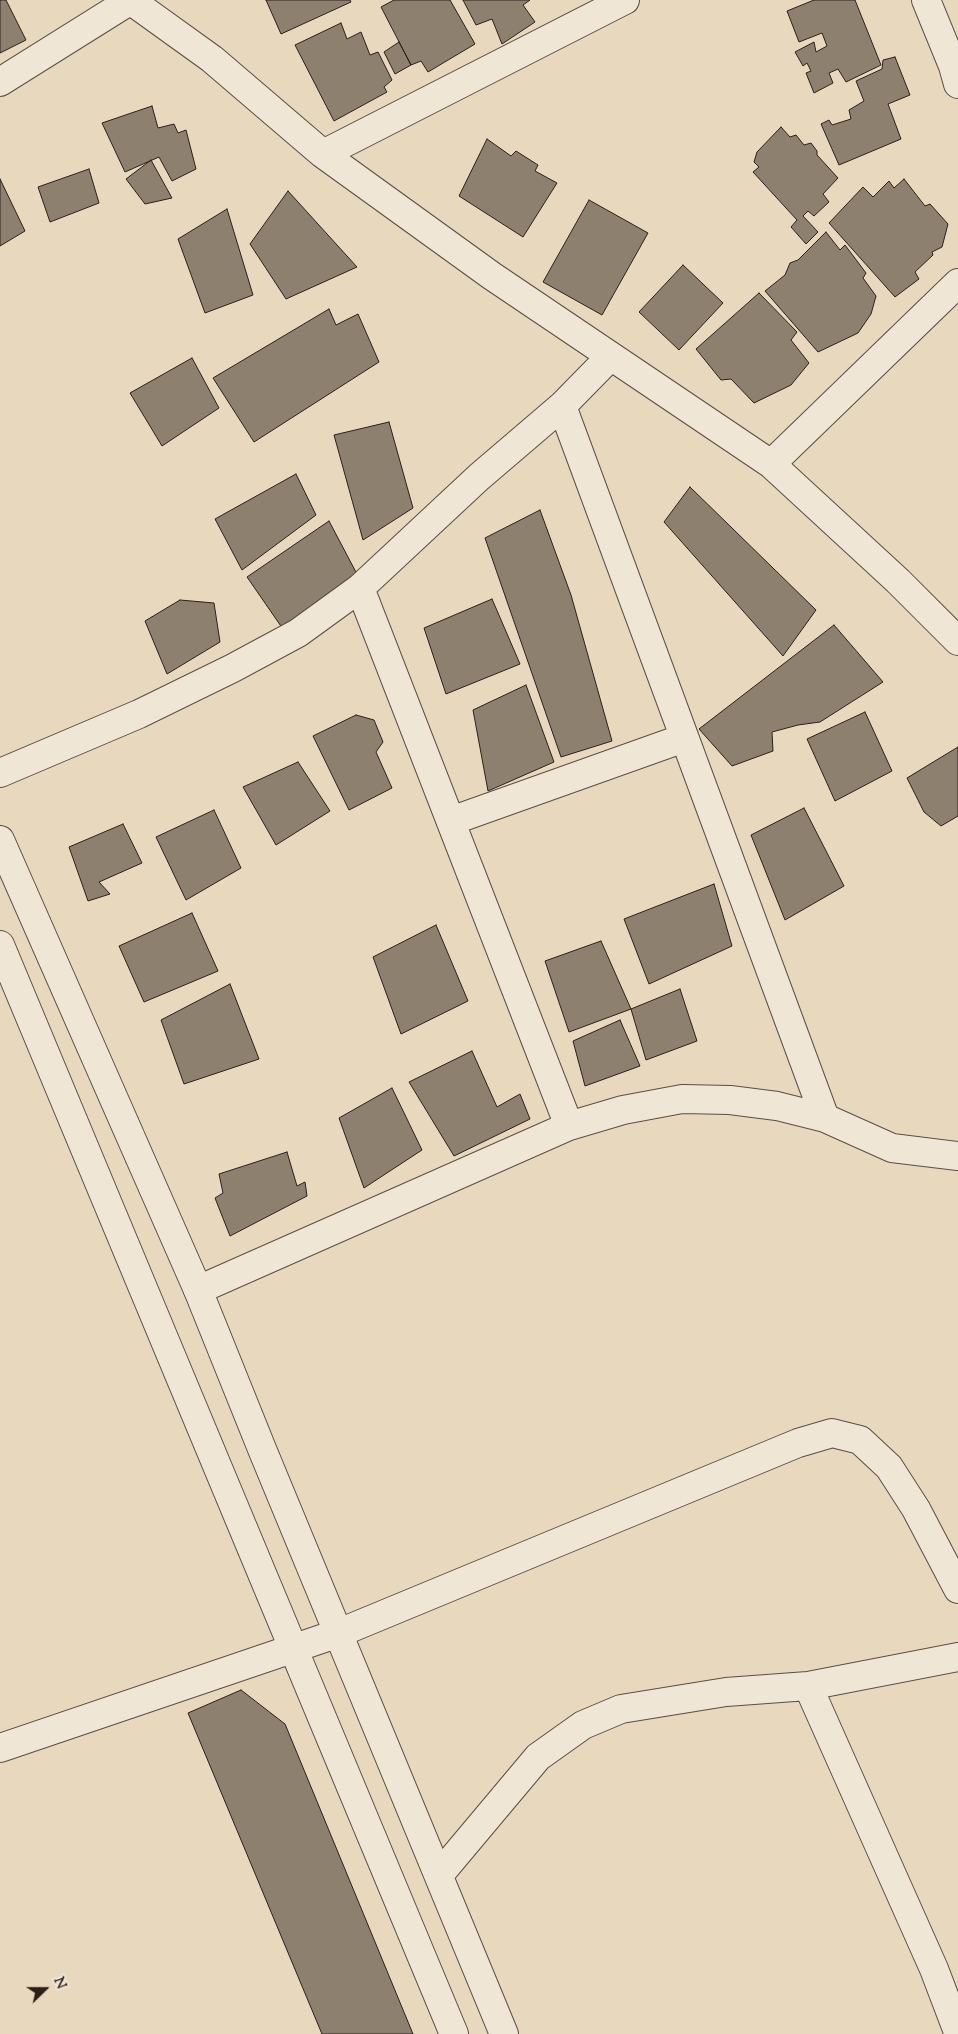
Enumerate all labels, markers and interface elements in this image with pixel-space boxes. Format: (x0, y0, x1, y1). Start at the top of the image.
north arrow (20, 1964, 70, 2014)
text: N (48, 1974, 70, 1992)

